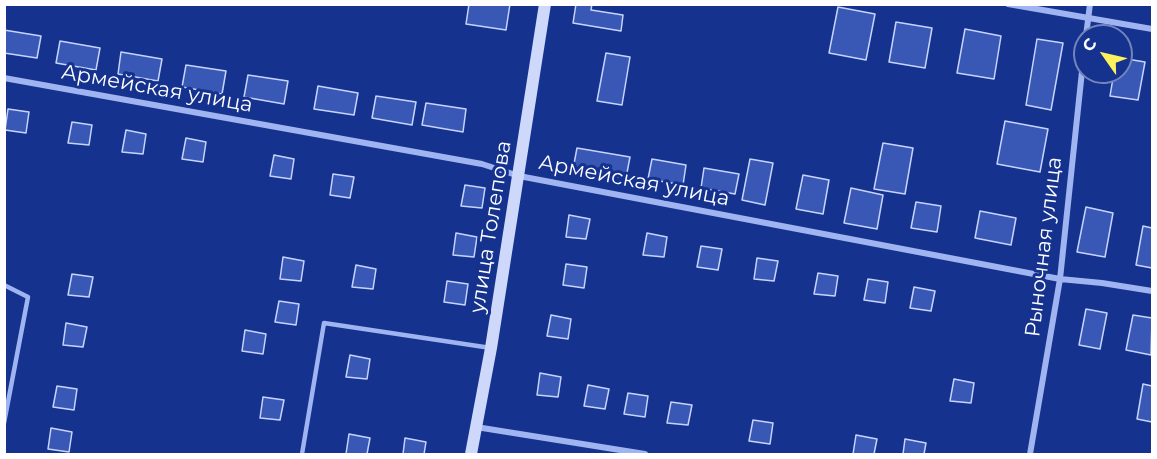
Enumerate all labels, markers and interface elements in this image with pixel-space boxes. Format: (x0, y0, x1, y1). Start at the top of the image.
north arrow (1073, 24, 1133, 84)
text: С (1078, 35, 1100, 55)
street label: Армейская улица (59, 60, 255, 118)
street label: улица Толепова (465, 139, 517, 315)
street label: Армейская улица (536, 150, 732, 212)
street label: Рыночная улица (1020, 156, 1068, 338)

